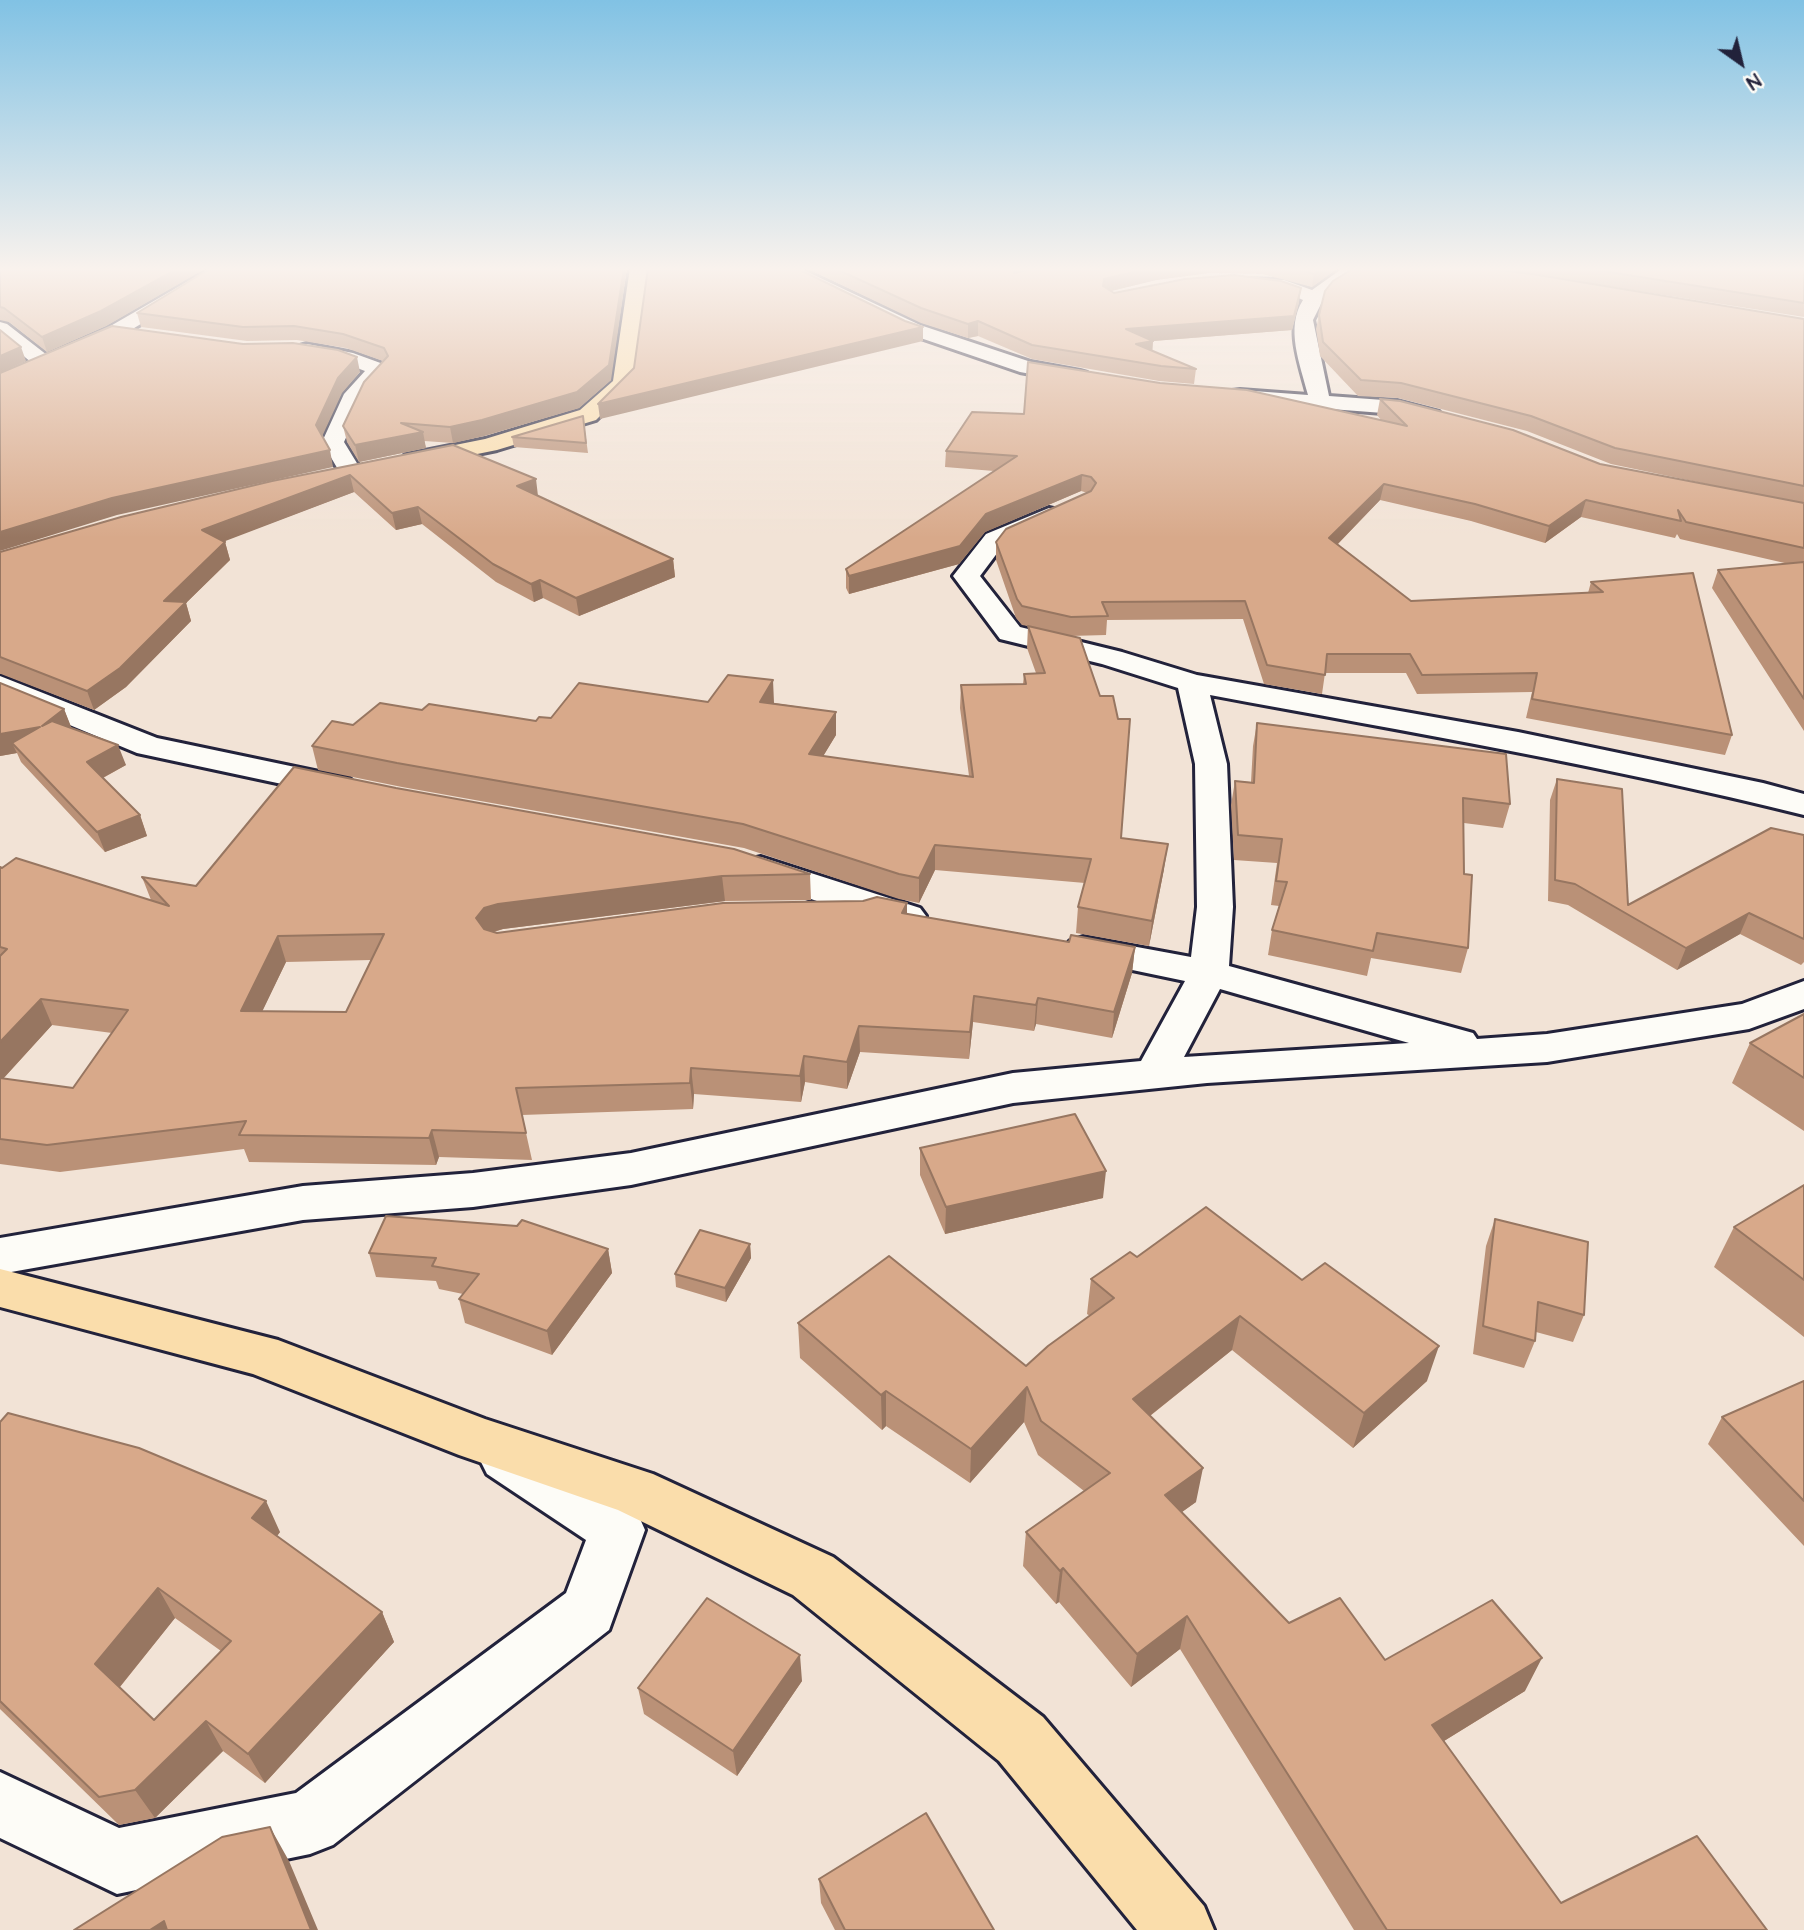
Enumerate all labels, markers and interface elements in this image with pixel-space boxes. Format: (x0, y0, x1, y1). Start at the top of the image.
north arrow (1706, 28, 1776, 98)
text: N (1741, 66, 1766, 95)

